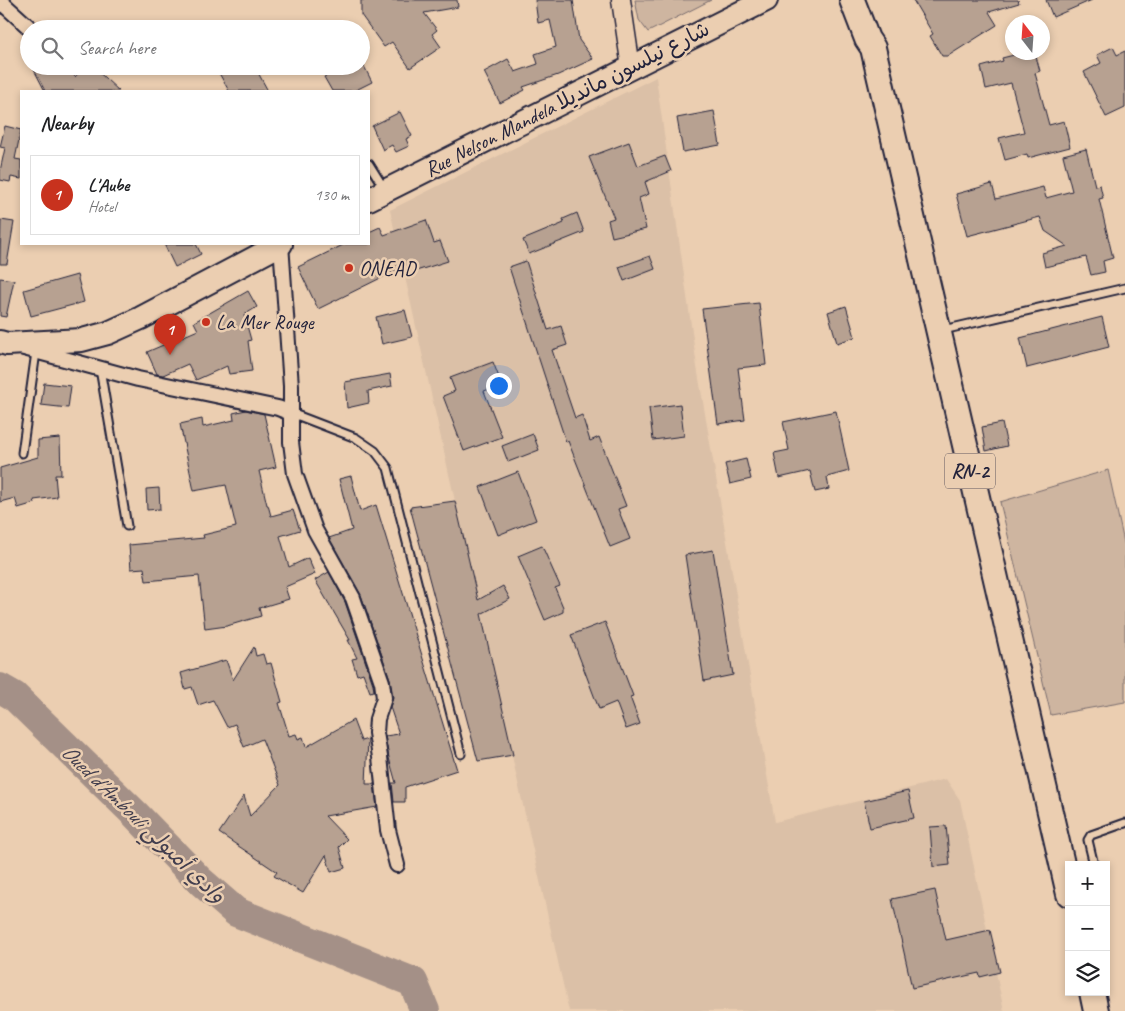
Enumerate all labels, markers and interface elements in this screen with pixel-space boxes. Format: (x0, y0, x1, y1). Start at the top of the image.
north arrow (1005, 15, 1050, 60)
street label: Rue Nelson Mandela شارع نيلسون مانديلا (420, 16, 715, 184)
search box (20, 20, 370, 75)
icon: search (38, 34, 66, 62)
text: Search here (78, 36, 155, 60)
text: Nearby (40, 110, 93, 136)
text: L'Aube (88, 173, 129, 197)
text: 1 (53, 185, 61, 205)
text: 130 m (315, 185, 349, 205)
text: Hotel (88, 197, 116, 217)
place label: ONEAD (359, 255, 417, 281)
marker: ONEAD (343, 262, 355, 274)
place label: La Mer Rouge (216, 309, 315, 335)
pin: 1 (154, 314, 186, 355)
marker: La Mer Rouge (200, 316, 212, 328)
your location (486, 373, 512, 399)
road number: RN-2 (945, 454, 995, 488)
water label: Oued d'Ambouli وادي أمبولي (52, 738, 231, 913)
map controls (1065, 861, 1110, 996)
button: + (1065, 861, 1110, 906)
button: − (1065, 906, 1110, 951)
button: layers (1065, 951, 1110, 996)

